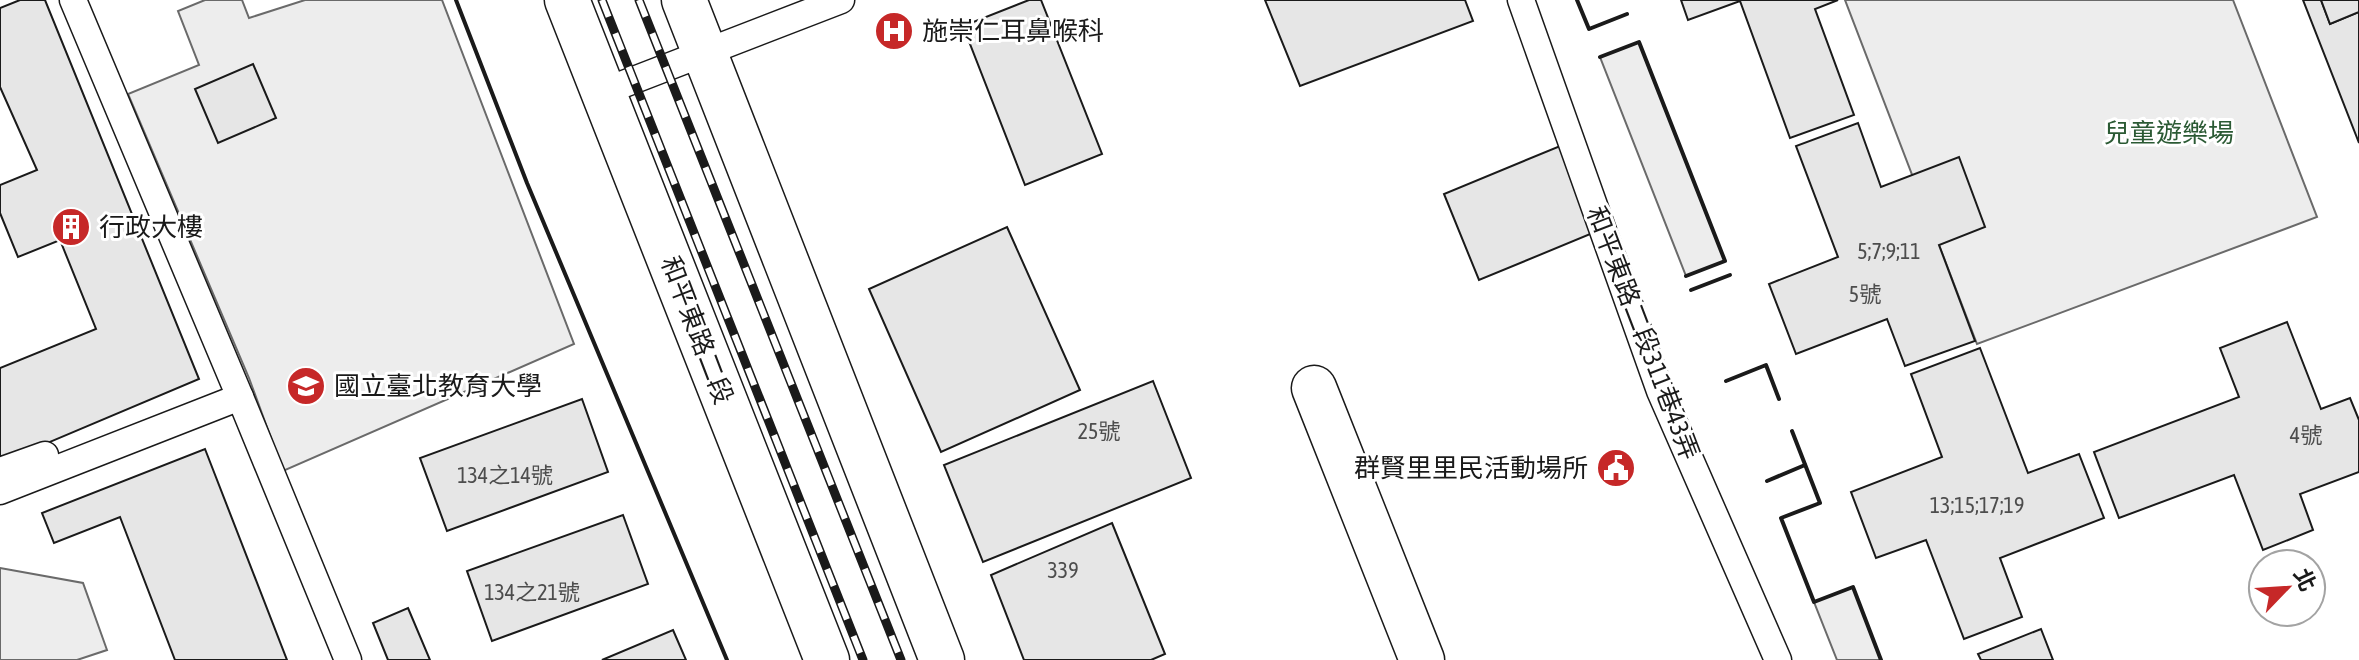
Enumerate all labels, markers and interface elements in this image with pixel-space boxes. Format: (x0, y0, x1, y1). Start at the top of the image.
hospital icon: 施崇仁耳鼻喉科 (873, 10, 915, 52)
place label: 施崇仁耳鼻喉科 (922, 16, 1104, 46)
park label: 兒童遊樂場 (2104, 118, 2234, 148)
street label: 和平東路二段311巷43弄 (1581, 202, 1705, 464)
building icon: 行政大樓 (50, 206, 92, 248)
place label: 行政大樓 (99, 212, 203, 242)
house number: 5;7;9;11 (1857, 238, 1921, 264)
street label: 和平東路二段 (655, 252, 739, 408)
house number: 5號 (1849, 281, 1881, 307)
school or university icon: 國立臺北教育大學 (285, 365, 327, 407)
place label: 國立臺北教育大學 (334, 371, 542, 401)
house number: 25號 (1078, 418, 1120, 444)
house number: 4號 (2290, 422, 2322, 448)
public building icon: 群賢里里民活動場所 (1595, 447, 1637, 489)
place label: 群賢里里民活動場所 (1354, 453, 1588, 483)
house number: 134之14號 (457, 462, 553, 488)
house number: 13;15;17;19 (1930, 492, 2024, 518)
north arrow (2247, 548, 2327, 628)
house number: 339 (1047, 557, 1079, 583)
text: 北 (2289, 564, 2322, 595)
house number: 134之21號 (484, 579, 580, 605)

